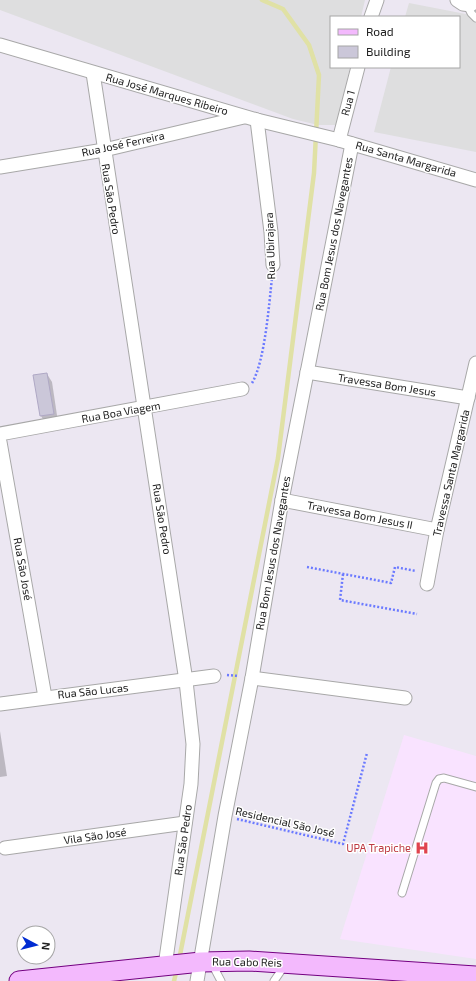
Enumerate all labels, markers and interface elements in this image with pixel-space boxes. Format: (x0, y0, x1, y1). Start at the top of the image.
legend (330, 16, 460, 68)
text: Road (366, 24, 394, 38)
text: Building (366, 44, 411, 58)
street label: Rua José Marques Ribeiro (104, 70, 230, 117)
street label: Rua 1 (338, 89, 357, 117)
street label: Rua José Ferreira (80, 128, 166, 159)
street label: Rua Santa Margarida (354, 138, 458, 179)
street label: Rua Bom Jesus dos Navegantes (312, 156, 355, 312)
street label: Rua São Pedro (99, 163, 124, 235)
street label: Rua Ubirajara (262, 212, 278, 280)
street label: Travessa Bom Jesus (337, 370, 437, 399)
street label: Rua Boa Viagem (80, 398, 161, 425)
street label: Travessa Santa Margarida (430, 408, 471, 538)
street label: Rua Bom Jesus dos Navegantes (253, 474, 293, 631)
street label: Rua São Pedro (150, 483, 175, 555)
street label: Travessa Bom Jesus II (306, 498, 414, 531)
street label: Rua São José (12, 536, 35, 602)
street label: Rua São Lucas (57, 680, 130, 701)
street label: Rua São Pedro (171, 804, 194, 876)
street label: Residencial São José (234, 804, 336, 839)
street label: Vila São José (63, 825, 127, 846)
hospital icon: UPA Trapiche (414, 840, 430, 856)
place label: UPA Trapiche (346, 841, 411, 854)
north arrow (16, 925, 56, 965)
text: N (39, 942, 53, 951)
street label: Rua Cabo Reis (212, 954, 282, 969)

